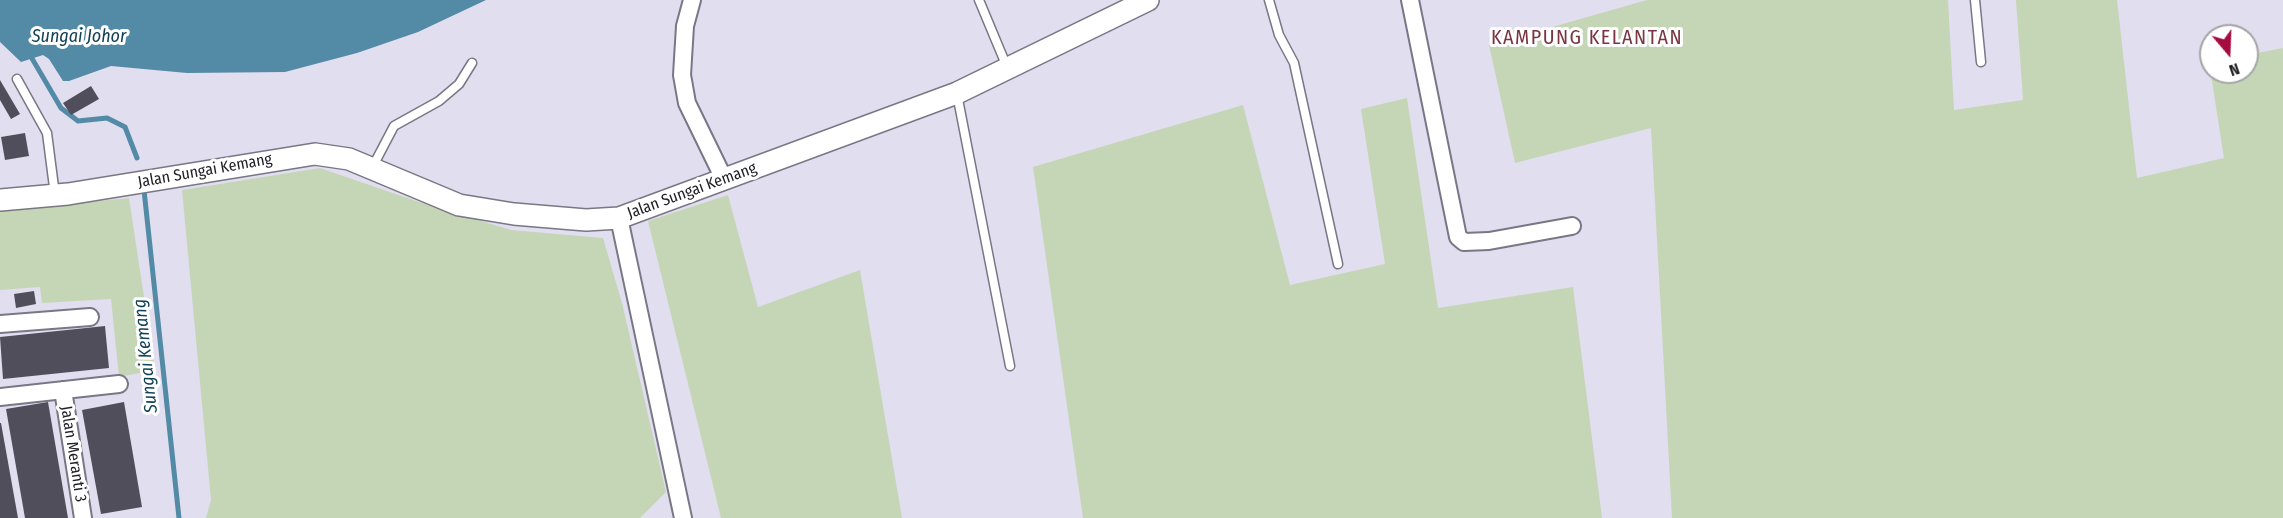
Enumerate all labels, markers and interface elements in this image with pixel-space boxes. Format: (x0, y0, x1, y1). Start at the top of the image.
north arrow (2199, 24, 2259, 84)
water label: Sungai Johor (32, 26, 126, 48)
district label: KAMPUNG KELANTAN (1491, 26, 1683, 50)
text: N (2227, 59, 2242, 80)
street label: Jalan Sungai Kemang (136, 150, 274, 192)
street label: Jalan Sungai Kemang (625, 159, 759, 223)
water label: Sungai Kemang (129, 298, 163, 414)
street label: Jalan Meranti 3 (56, 405, 90, 503)

